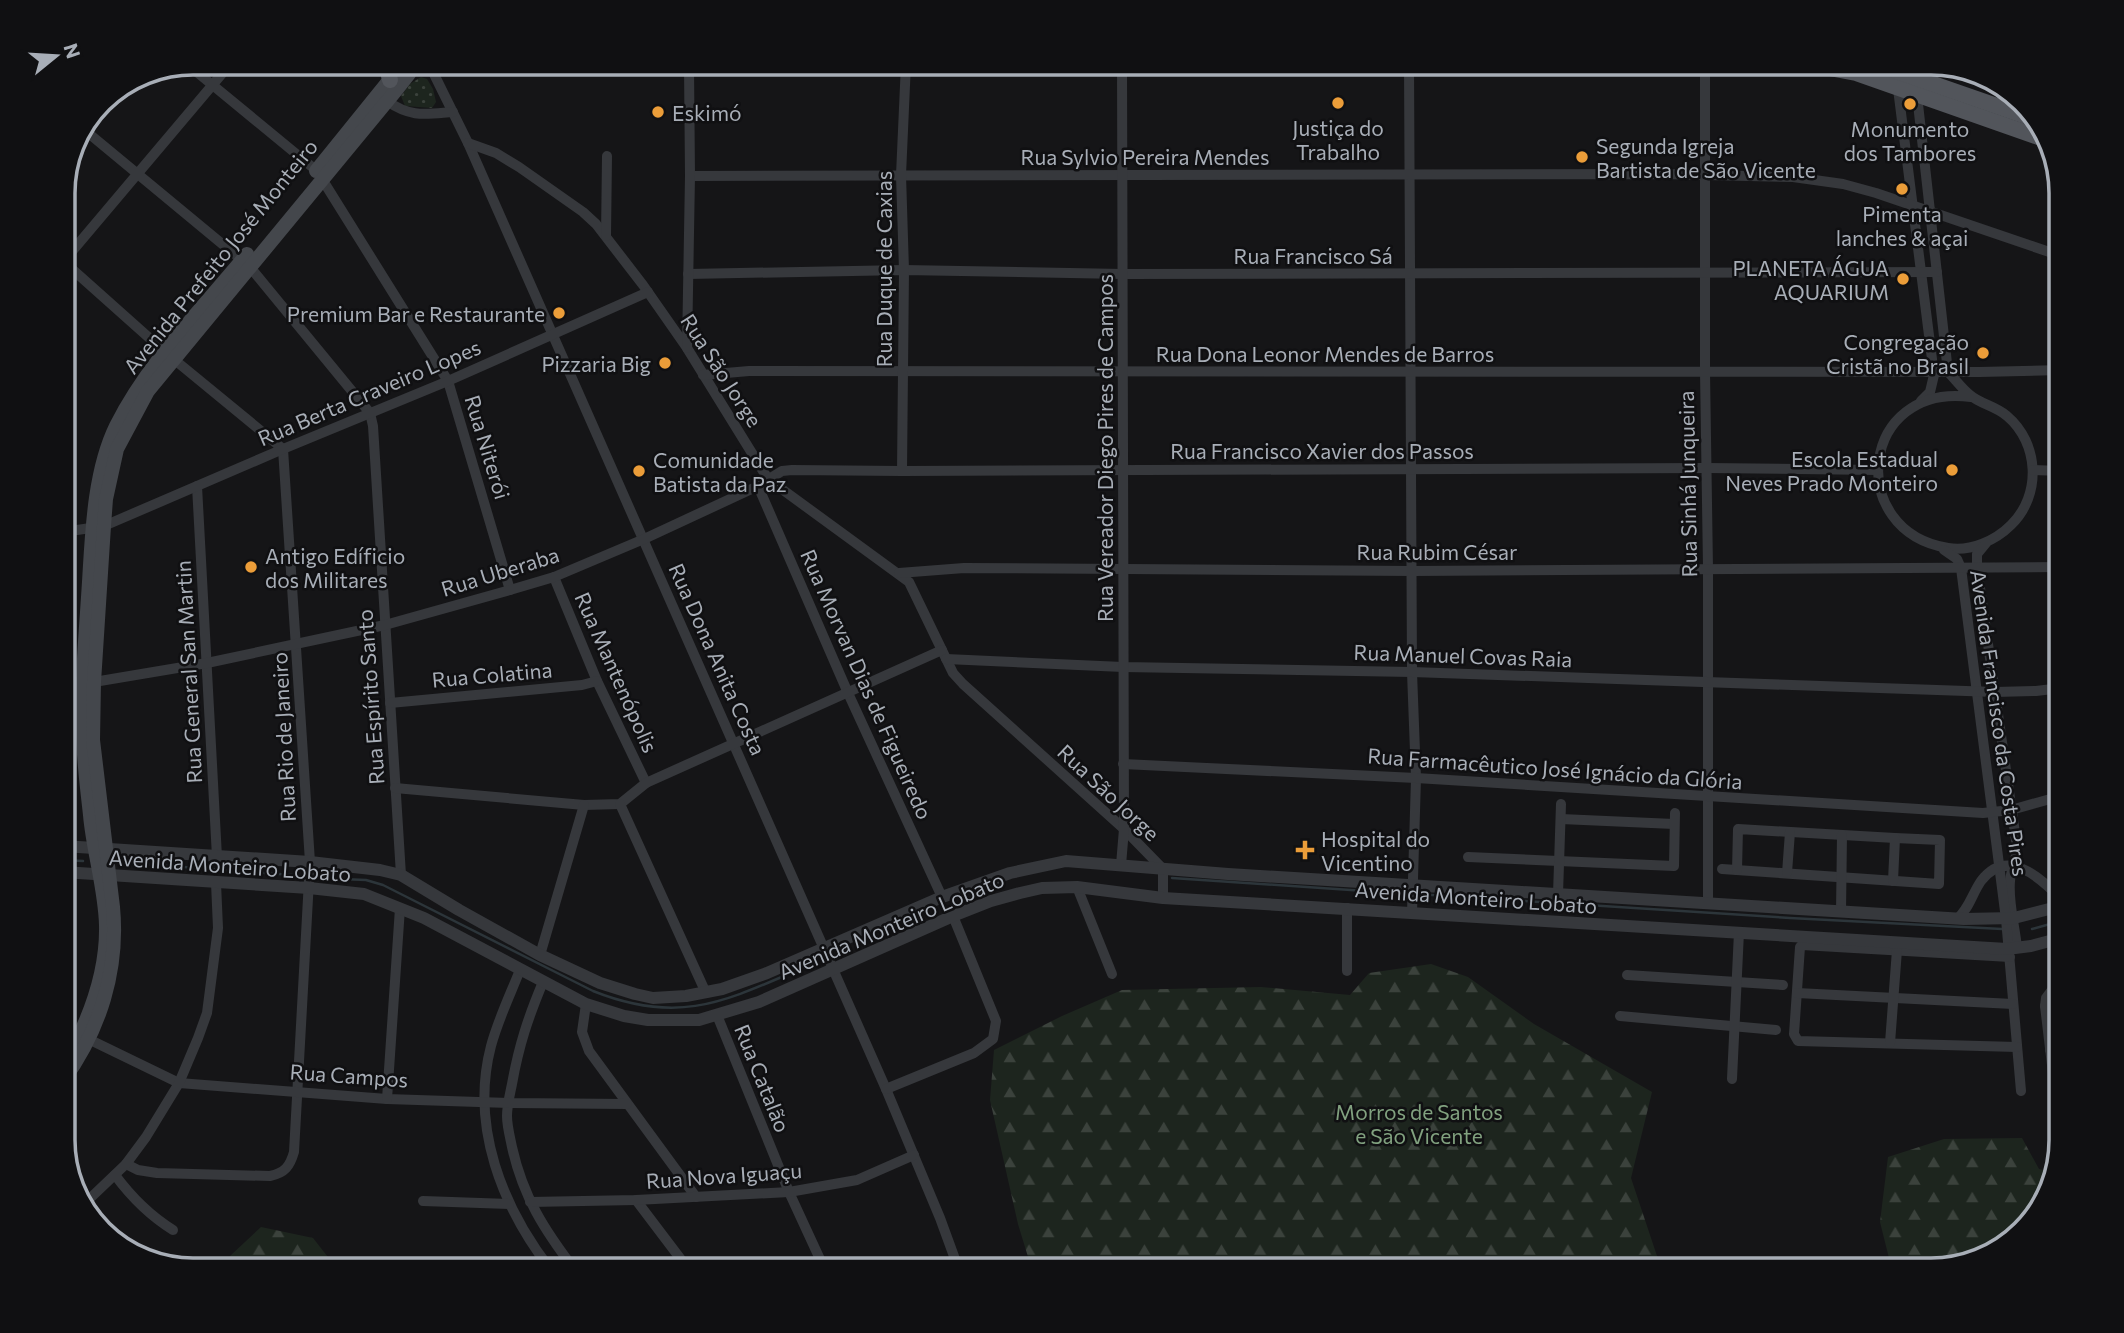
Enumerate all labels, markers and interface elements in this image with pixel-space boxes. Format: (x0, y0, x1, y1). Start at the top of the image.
north arrow (21, 21, 91, 91)
text: N (60, 40, 86, 61)
marker: Justiça do Trabalho (1330, 95, 1346, 111)
marker: Monumento dos Tambores (1902, 96, 1918, 112)
place label: Eskimó (672, 100, 742, 125)
marker: Eskimó (650, 104, 666, 120)
place label: Justiça do Trabalho (1292, 115, 1384, 164)
place label: Monumento dos Tambores (1844, 116, 1976, 165)
place label: Segunda Igreja Bartista de São Vicente (1596, 133, 1816, 182)
street label: Avenida Prefeito José Monteiro (118, 134, 322, 378)
street label: Rua Sylvio Pereira Mendes (1021, 144, 1269, 169)
marker: Segunda Igreja Bartista de São Vicente (1574, 149, 1590, 165)
street label: Rua Duque de Caxias (871, 171, 896, 367)
marker: Pimenta lanches & açai (1894, 181, 1910, 197)
place label: Pimenta lanches & açai (1836, 201, 1968, 250)
street label: Rua Francisco Sá (1233, 243, 1393, 268)
place label: PLANETA ÁGUA AQUARIUM (1732, 255, 1889, 304)
marker: PLANETA ÁGUA AQUARIUM (1895, 271, 1911, 287)
street label: Rua Vereador Diego Pires de Campos (1092, 274, 1117, 622)
place label: Premium Bar e Restaurante (287, 301, 545, 326)
marker: Premium Bar e Restaurante (551, 305, 567, 321)
street label: Rua São Jorge (676, 309, 768, 431)
place label: Congregação Cristã no Brasil (1826, 329, 1969, 378)
street label: Rua Berta Craveiro Lopes (254, 334, 484, 450)
street label: Rua Dona Leonor Mendes de Barros (1156, 341, 1494, 366)
marker: Congregação Cristã no Brasil (1975, 345, 1991, 361)
place label: Pizzaria Big (541, 351, 651, 376)
marker: Pizzaria Big (657, 355, 673, 371)
street label: Rua Sinhá Junqueira (1673, 390, 1701, 578)
street label: Rua Niterói (460, 392, 516, 502)
street label: Rua Francisco Xavier dos Passos (1170, 438, 1474, 463)
place label: Escola Estadual Neves Prado Monteiro (1725, 446, 1938, 495)
place label: Comunidade Batista da Paz (653, 447, 786, 496)
marker: Escola Estadual Neves Prado Monteiro (1944, 462, 1960, 478)
marker: Comunidade Batista da Paz (631, 463, 647, 479)
street label: Rua Rubim César (1357, 539, 1517, 564)
street label: Rua Uberaba (438, 541, 562, 601)
place label: Antigo Edíficio dos Militares (265, 543, 405, 592)
street label: Rua Morvan Dias de Figueiredo (796, 545, 938, 823)
marker: Antigo Edíficio dos Militares (243, 559, 259, 575)
street label: Rua Dona Anita Costa (664, 559, 772, 759)
street label: Rua General San Martin (170, 560, 206, 784)
street label: Avenida Francisco da Costa Pires (1966, 568, 2034, 878)
street label: Rua Mantenópolis (570, 588, 664, 756)
street label: Rua Espírito Santo (351, 609, 389, 785)
street label: Rua Manuel Covas Raia (1353, 639, 1573, 671)
street label: Rua Rio de Janeiro (266, 651, 300, 823)
street label: Rua Colatina (431, 656, 553, 692)
street label: Rua São Jorge (1053, 739, 1165, 845)
street label: Rua Farmacêutico José Ignácio da Glória (1367, 742, 1743, 794)
place label: Hospital do Vicentino (1321, 826, 1430, 875)
marker: Hospital do Vicentino (1295, 840, 1315, 860)
street label: Avenida Monteiro Lobato (108, 844, 352, 886)
street label: Avenida Monteiro Lobato (774, 866, 1008, 984)
street label: Avenida Monteiro Lobato (1354, 876, 1598, 918)
street label: Rua Catalão (730, 1020, 796, 1136)
street label: Rua Campos (289, 1058, 409, 1092)
park label: Morros de Santos e São Vicente (1335, 1099, 1503, 1148)
street label: Rua Nova Iguaçu (645, 1157, 803, 1193)

